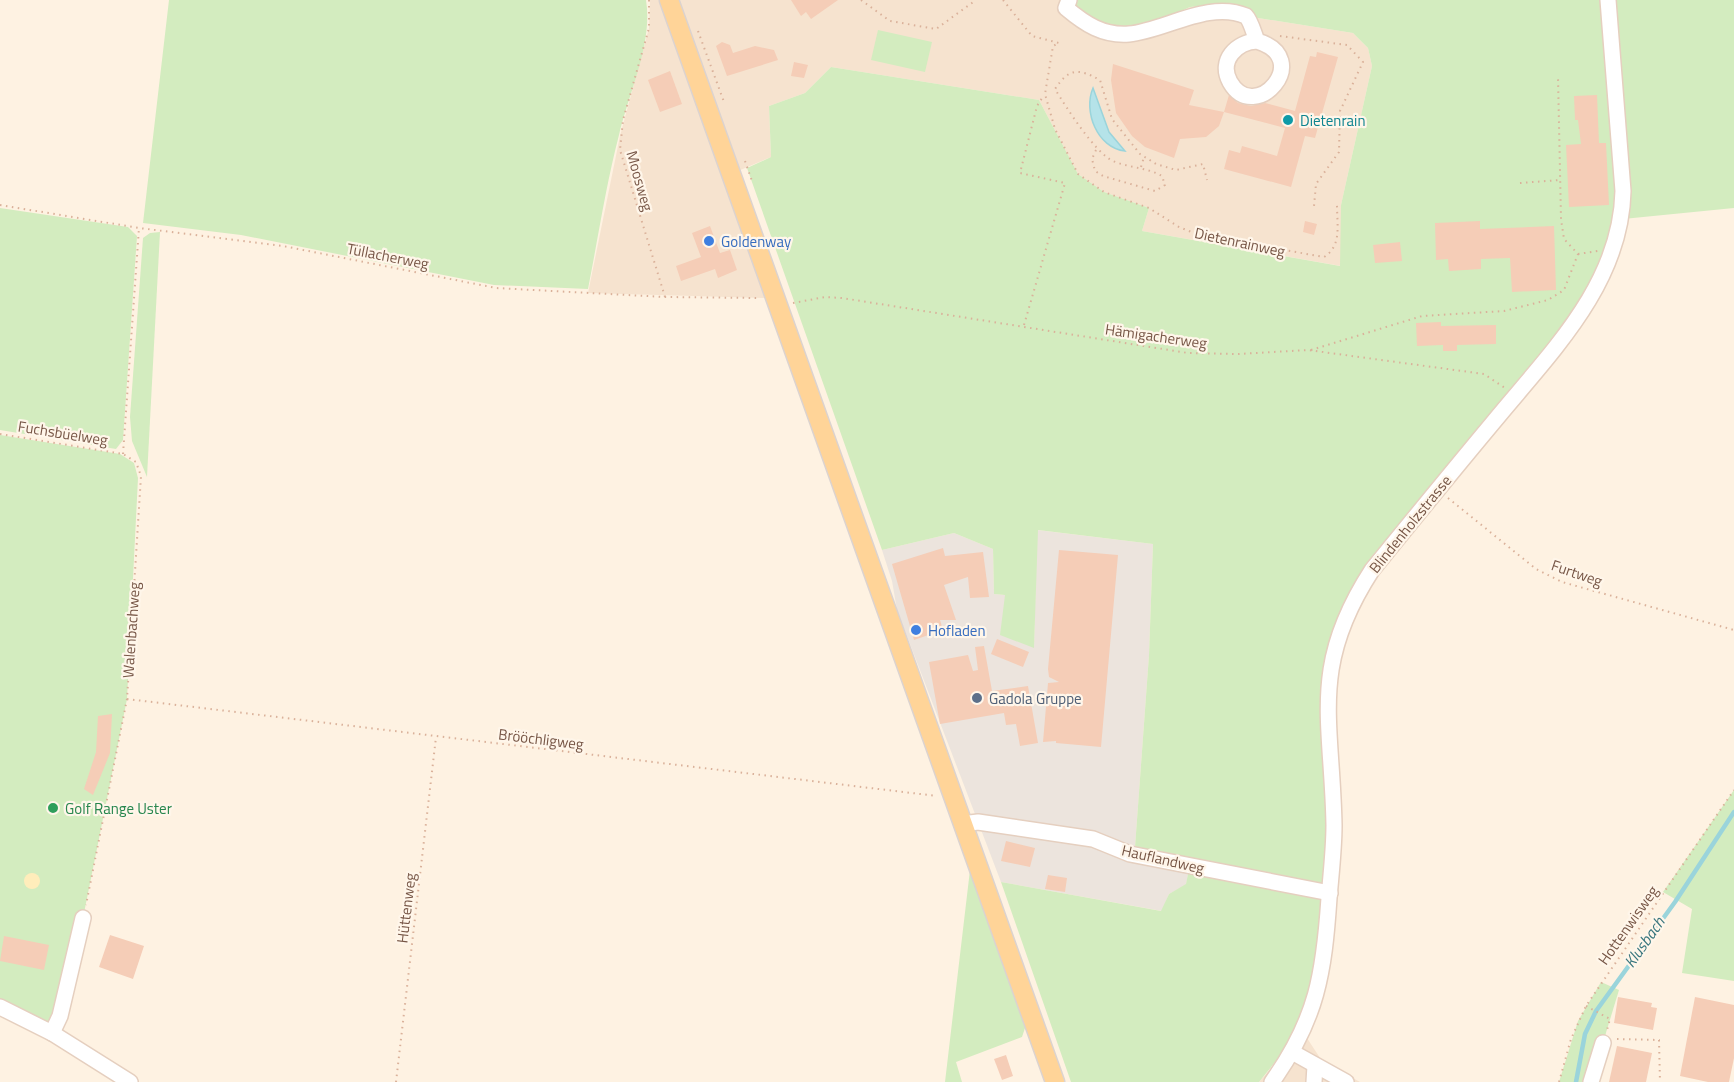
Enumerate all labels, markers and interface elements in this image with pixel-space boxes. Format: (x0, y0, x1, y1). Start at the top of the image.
place label: Dietenrain (1300, 109, 1365, 132)
marker: Dietenrain (1281, 113, 1295, 127)
street label: Moosweg (620, 148, 660, 214)
street label: Dietenrainweg (1193, 221, 1288, 263)
place label: Goldenway (721, 230, 791, 253)
marker: Goldenway (702, 234, 716, 248)
street label: Tüllacherweg (345, 237, 431, 275)
street label: Hämigacherweg (1104, 317, 1209, 355)
street label: Fuchsbüelweg (16, 415, 110, 451)
street label: Blindenholzstrasse (1363, 470, 1457, 578)
street label: Furtweg (1548, 554, 1606, 593)
street label: Walenbachweg (116, 581, 146, 679)
place label: Hofladen (928, 619, 985, 642)
marker: Hofladen (909, 623, 923, 637)
place label: Gadola Gruppe (989, 687, 1082, 710)
marker: Gadola Gruppe (970, 691, 984, 705)
street label: Brööchligweg (497, 722, 585, 756)
place label: Golf Range Uster (65, 797, 172, 820)
marker: Golf Range Uster (46, 801, 60, 815)
street label: Hauflandweg (1119, 838, 1207, 880)
street label: Hüttenweg (390, 871, 422, 945)
street label: Hottenwisweg (1592, 880, 1664, 969)
water label: Klusbach (1618, 911, 1671, 972)

